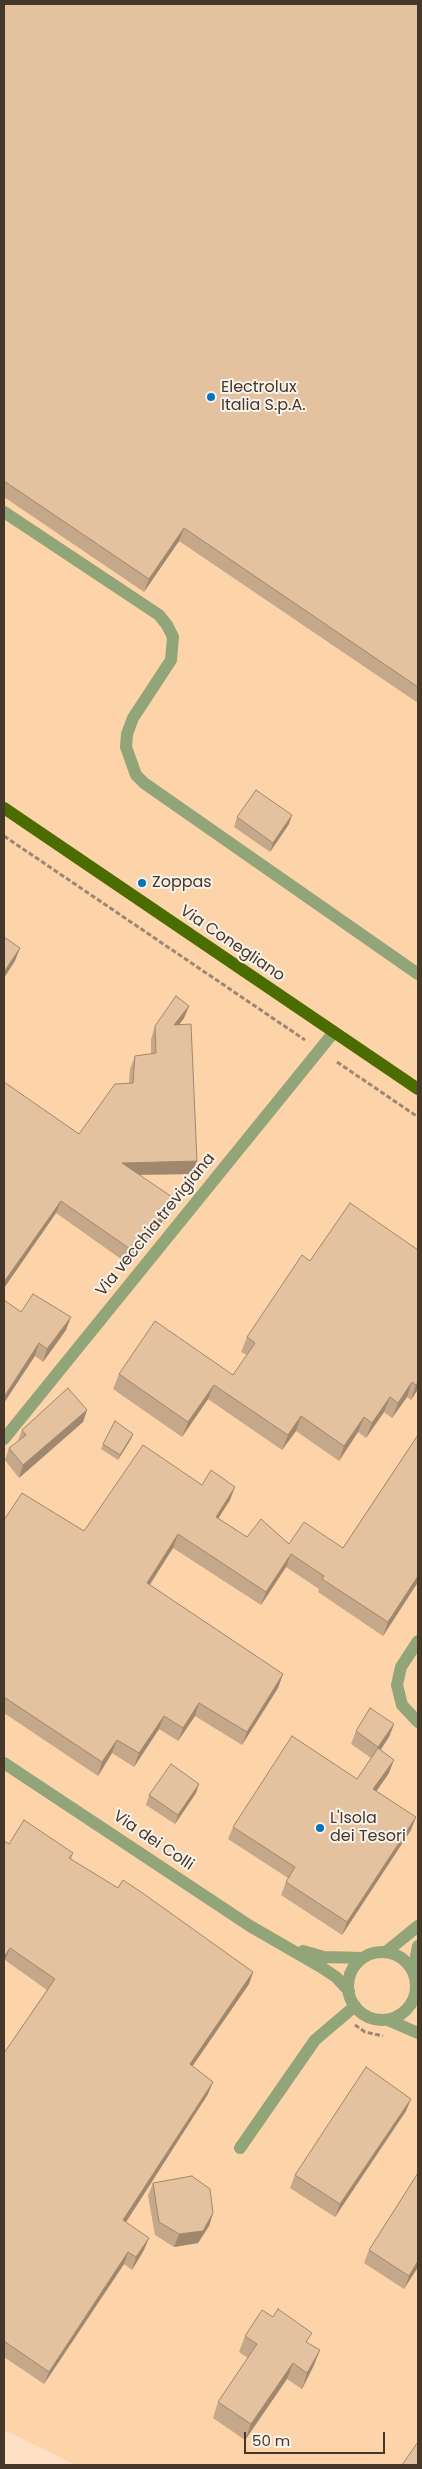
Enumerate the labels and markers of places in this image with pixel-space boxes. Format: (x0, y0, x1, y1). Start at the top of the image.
place label: Electrolux Italia S.p.A. (221, 378, 306, 416)
marker: Electrolux Italia S.p.A. (205, 391, 217, 403)
place label: Zoppas (152, 873, 212, 893)
marker: Zoppas (136, 877, 148, 889)
place label: L'Isola dei Tesori (330, 1809, 406, 1847)
marker: L'Isola dei Tesori (314, 1822, 326, 1834)

